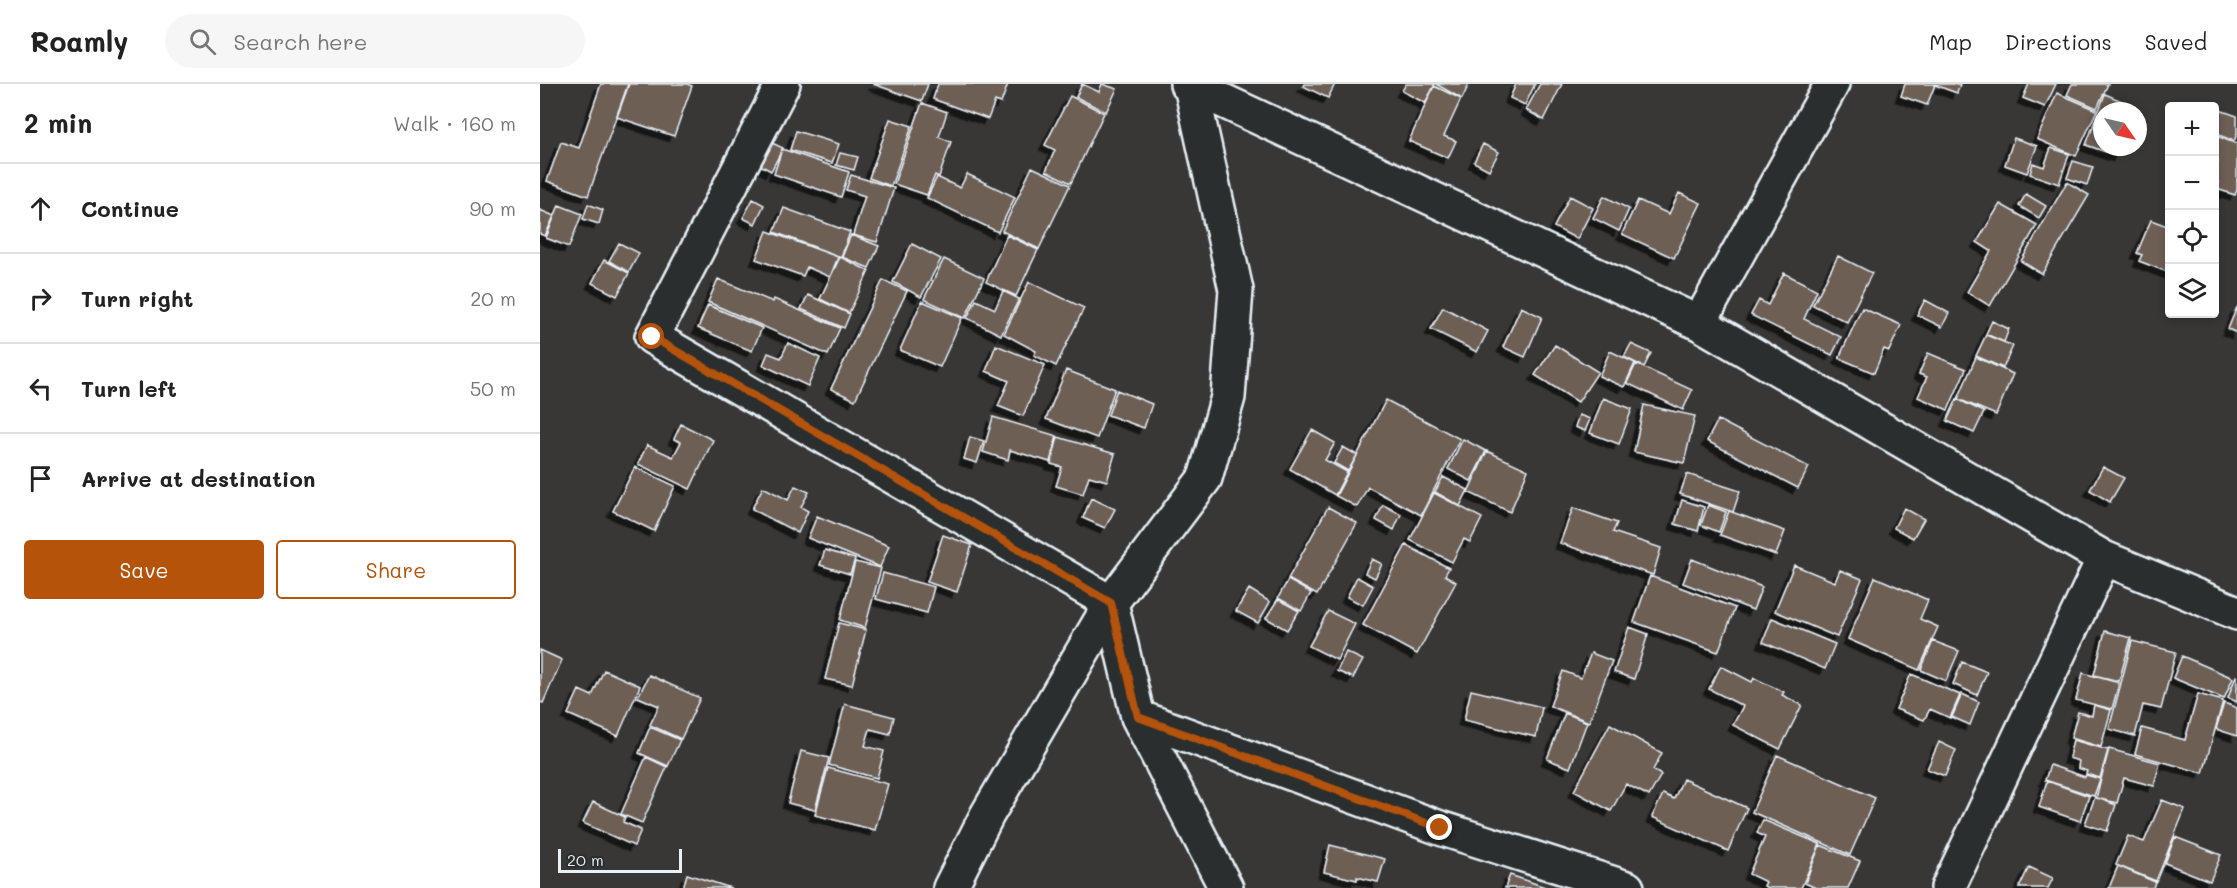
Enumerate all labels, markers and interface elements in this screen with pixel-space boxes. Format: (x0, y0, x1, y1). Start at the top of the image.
search box (165, 14, 585, 68)
text: Roamly (30, 23, 129, 59)
icon: search (186, 25, 219, 58)
text: Search here (234, 27, 367, 56)
text: Map (1929, 28, 1972, 55)
text: Directions (2005, 28, 2112, 55)
text: Saved (2145, 28, 2207, 55)
north arrow (2093, 102, 2147, 156)
map controls (2165, 102, 2219, 318)
button: + (2165, 102, 2219, 156)
text: 2 min (24, 106, 92, 140)
text: Walk · 160 m (393, 110, 516, 136)
button: − (2165, 156, 2219, 210)
icon: ahead (24, 192, 57, 225)
text: Continue (81, 194, 179, 223)
text: 90 m (470, 195, 516, 221)
button: locate (2165, 210, 2219, 264)
button: layers (2165, 264, 2219, 318)
icon: right (24, 282, 57, 315)
text: Turn right (81, 284, 193, 313)
text: 20 m (470, 285, 516, 311)
route start (638, 323, 664, 349)
icon: left (24, 372, 57, 405)
text: Turn left (81, 374, 177, 403)
text: 50 m (470, 375, 516, 401)
icon: arrive (24, 462, 57, 495)
text: Arrive at destination (81, 464, 316, 493)
button: Save (24, 540, 264, 599)
button: Share (276, 540, 516, 599)
route end (1426, 814, 1452, 840)
scale bar (558, 846, 682, 874)
text: 20 m (567, 849, 604, 870)

